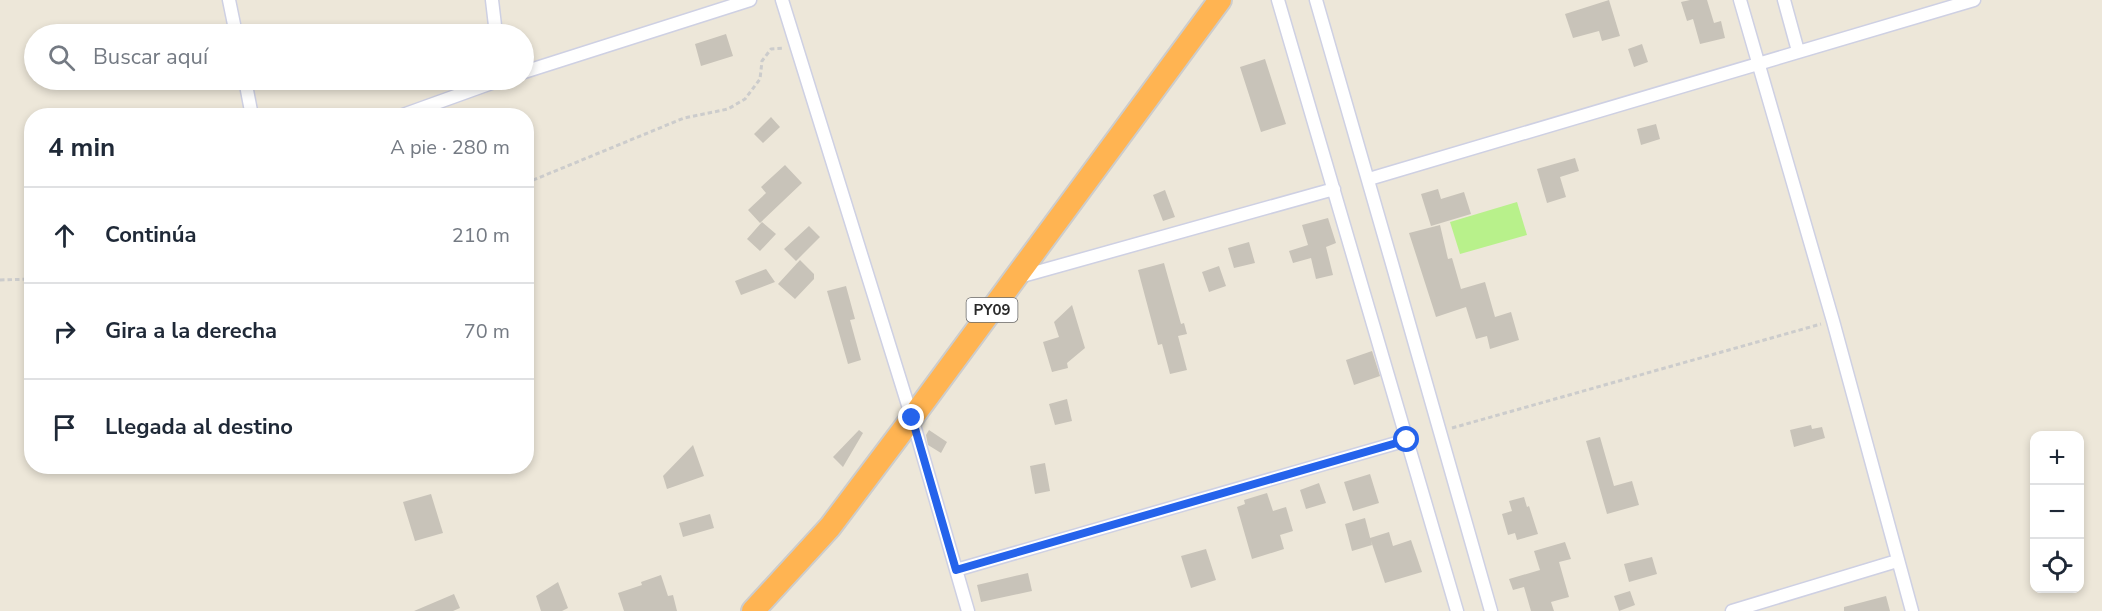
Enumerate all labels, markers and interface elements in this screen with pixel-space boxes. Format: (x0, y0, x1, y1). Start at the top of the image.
search box (24, 24, 534, 90)
icon: search (45, 41, 78, 74)
text: Buscar aquí (93, 42, 208, 72)
text: 4 min (48, 130, 115, 165)
text: A pie · 280 m (390, 134, 510, 161)
icon: ahead (48, 219, 81, 252)
text: Continúa (105, 220, 196, 250)
text: 210 m (452, 222, 510, 249)
road number: PY09 (966, 298, 1018, 322)
icon: right (48, 315, 81, 348)
text: Gira a la derecha (105, 316, 277, 346)
text: 70 m (464, 318, 510, 345)
route end (898, 404, 924, 430)
icon: arrive (48, 411, 81, 444)
text: Llegada al destino (105, 412, 293, 442)
route start (1393, 426, 1419, 452)
map controls (2030, 431, 2084, 593)
button: + (2030, 431, 2084, 485)
button: − (2030, 485, 2084, 539)
button: locate (2030, 539, 2084, 593)

